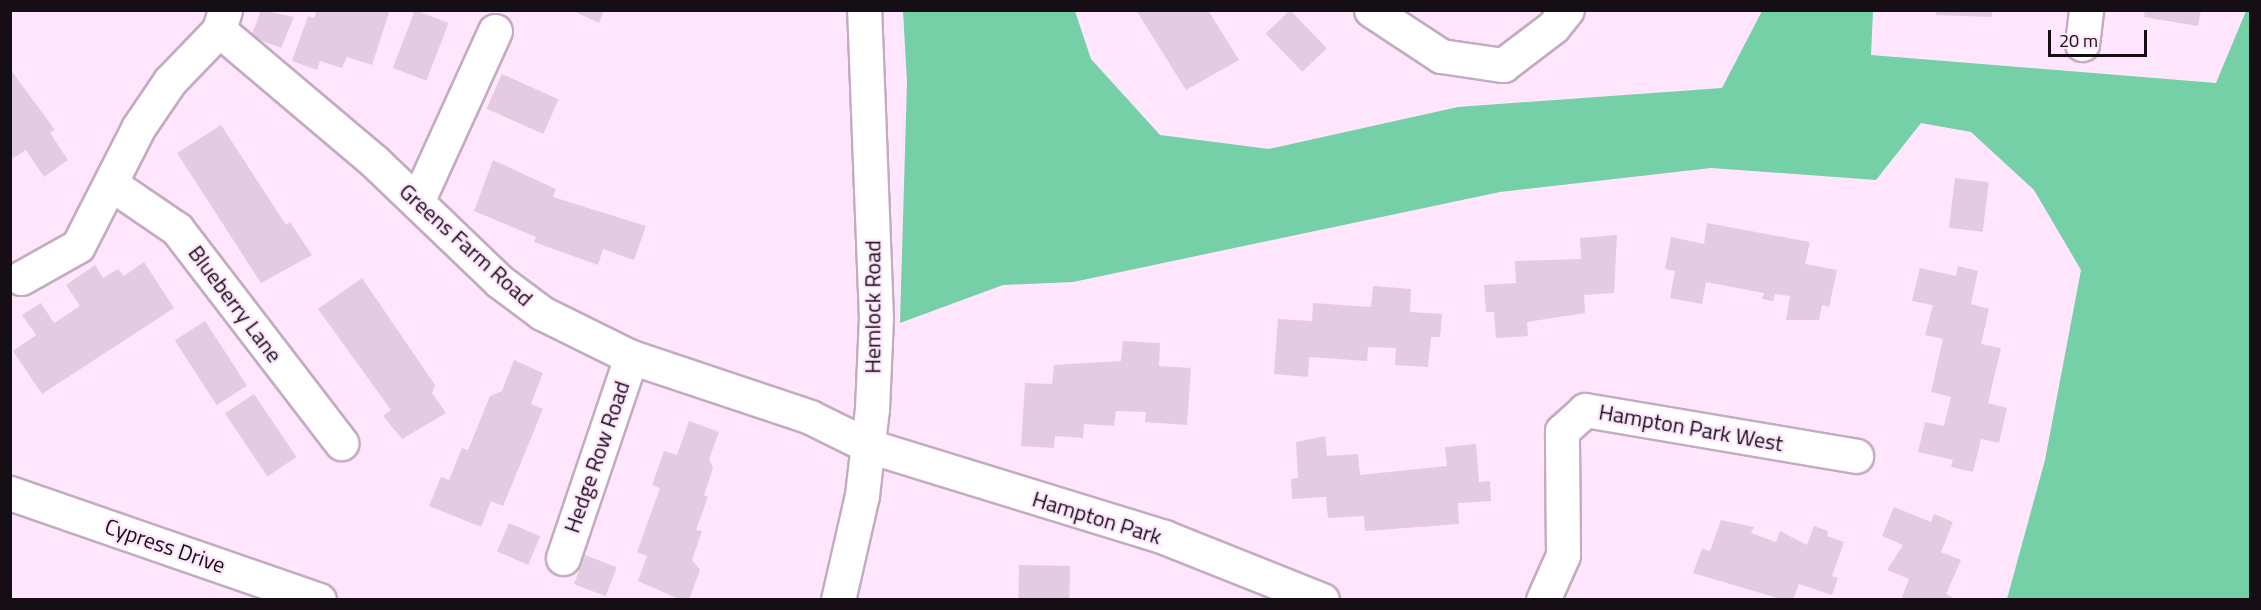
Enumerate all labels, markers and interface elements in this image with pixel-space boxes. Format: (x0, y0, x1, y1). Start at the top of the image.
scale bar (2051, 18, 2150, 56)
text: 20 m (2059, 27, 2098, 54)
street label: Greens Farm Road (394, 178, 538, 312)
street label: Blueberry Lane (183, 240, 287, 368)
street label: Hemlock Road (860, 240, 886, 374)
street label: Hedge Row Road (559, 378, 635, 536)
street label: Hampton Park West (1597, 399, 1785, 457)
street label: Hampton Park (1029, 486, 1165, 550)
street label: Cypress Drive (101, 513, 229, 579)

